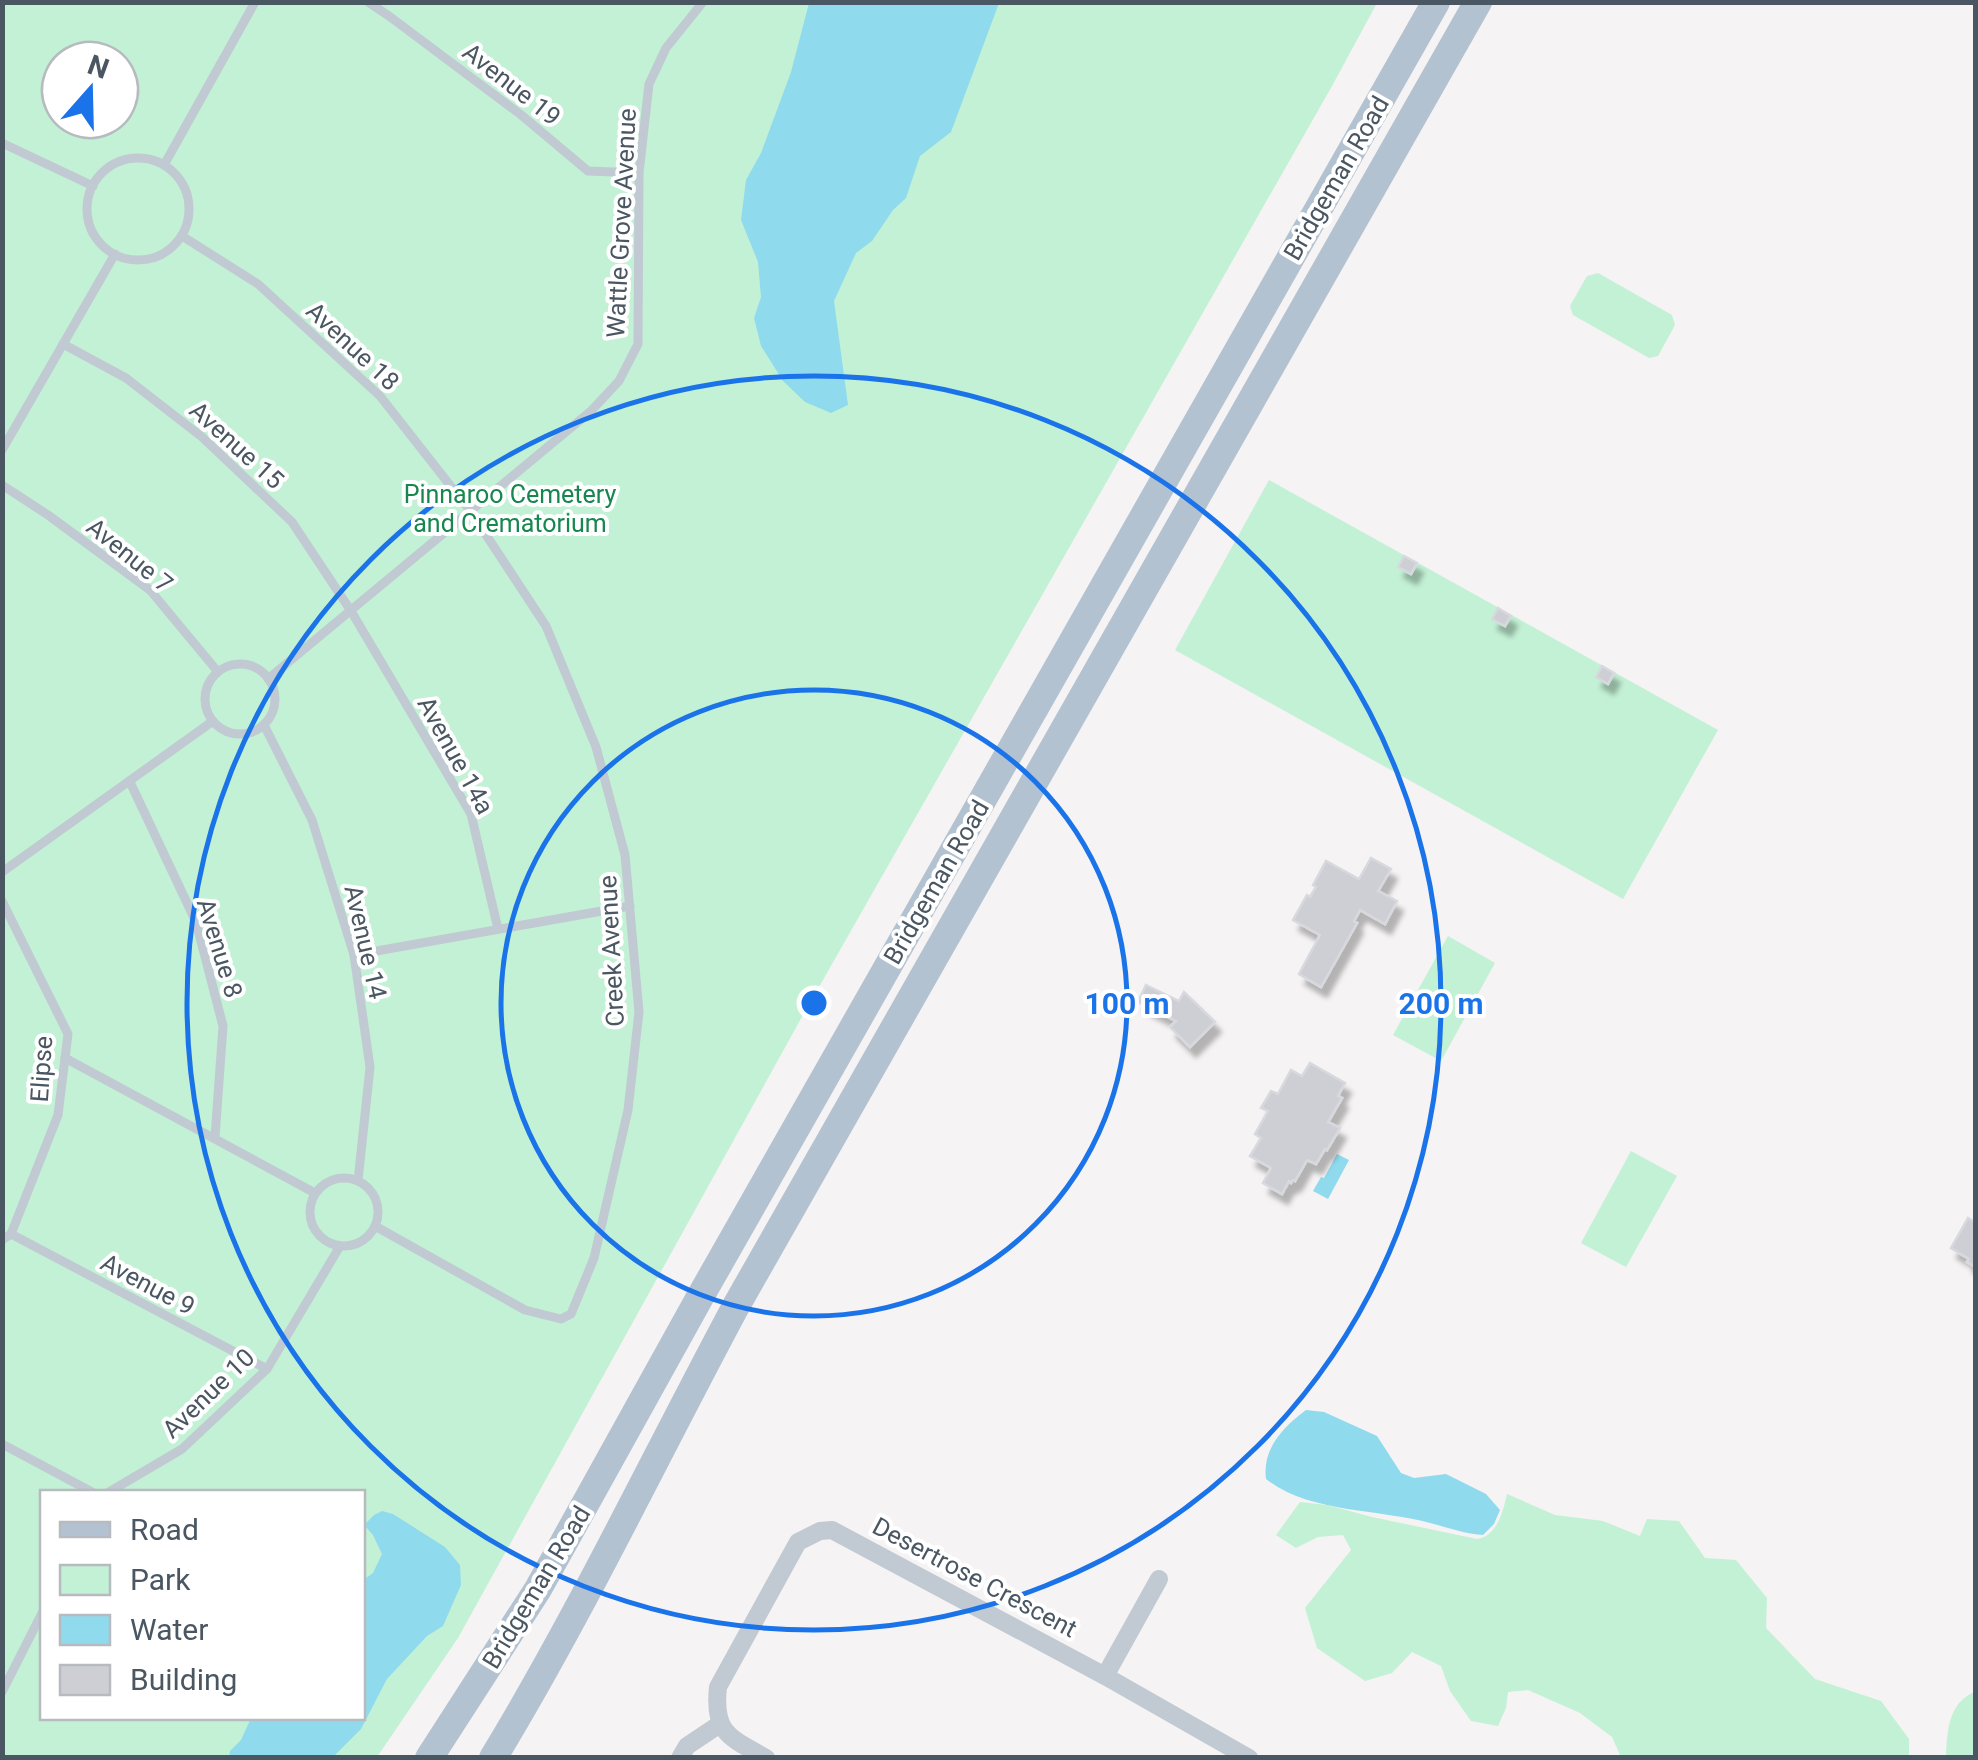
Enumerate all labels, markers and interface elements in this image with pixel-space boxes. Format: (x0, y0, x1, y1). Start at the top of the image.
street label: Avenue 19 (457, 37, 566, 132)
north arrow (40, 40, 140, 140)
text: N (83, 48, 113, 86)
street label: Bridgeman Road (1278, 91, 1395, 265)
street label: Wattle Grove Avenue (601, 108, 642, 339)
street label: Avenue 18 (300, 296, 405, 397)
street label: Avenue 15 (184, 396, 289, 495)
park label: Pinnaroo Cemetery and Crematorium (404, 480, 617, 538)
street label: Avenue 7 (81, 512, 178, 599)
street label: Avenue 14a (411, 692, 500, 819)
street label: Bridgeman Road (878, 795, 995, 969)
street label: Creek Avenue (593, 874, 630, 1027)
street label: Avenue 14 (338, 882, 393, 1002)
street label: Avenue 8 (191, 895, 248, 1001)
centre of rings (796, 985, 832, 1021)
text: 100 m (1084, 986, 1170, 1021)
text: 200 m (1398, 986, 1484, 1021)
street label: Elipse (25, 1035, 58, 1103)
street label: Avenue 9 (96, 1248, 200, 1321)
street label: Avenue 10 (157, 1343, 260, 1444)
legend (40, 1490, 365, 1720)
street label: Bridgeman Road (477, 1501, 596, 1674)
street label: Desertrose Crescent (868, 1511, 1082, 1644)
text: Road (130, 1512, 199, 1547)
text: Park (130, 1562, 191, 1597)
text: Water (130, 1612, 208, 1647)
text: Building (130, 1662, 237, 1697)

